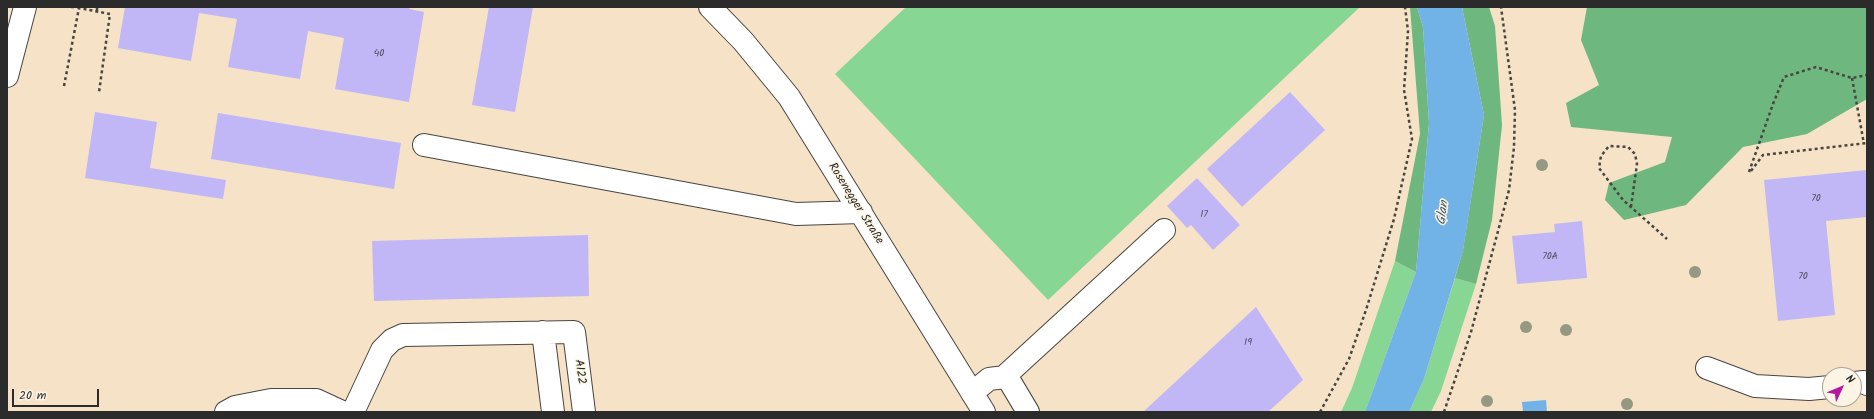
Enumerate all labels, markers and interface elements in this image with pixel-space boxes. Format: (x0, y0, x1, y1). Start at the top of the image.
house number: 40 (374, 48, 384, 60)
street label: Rosenegger Straße (824, 161, 886, 247)
house number: 70 (1811, 193, 1821, 205)
water label: Glan (1435, 200, 1453, 226)
house number: 17 (1200, 209, 1208, 221)
house number: 70A (1542, 251, 1558, 263)
house number: 70 (1798, 271, 1808, 283)
house number: 19 (1244, 337, 1252, 349)
street label: A122 (570, 359, 588, 385)
north arrow (1822, 367, 1862, 407)
text: N (1841, 371, 1859, 388)
scale bar (14, 381, 101, 407)
text: 20 m (19, 386, 46, 405)

